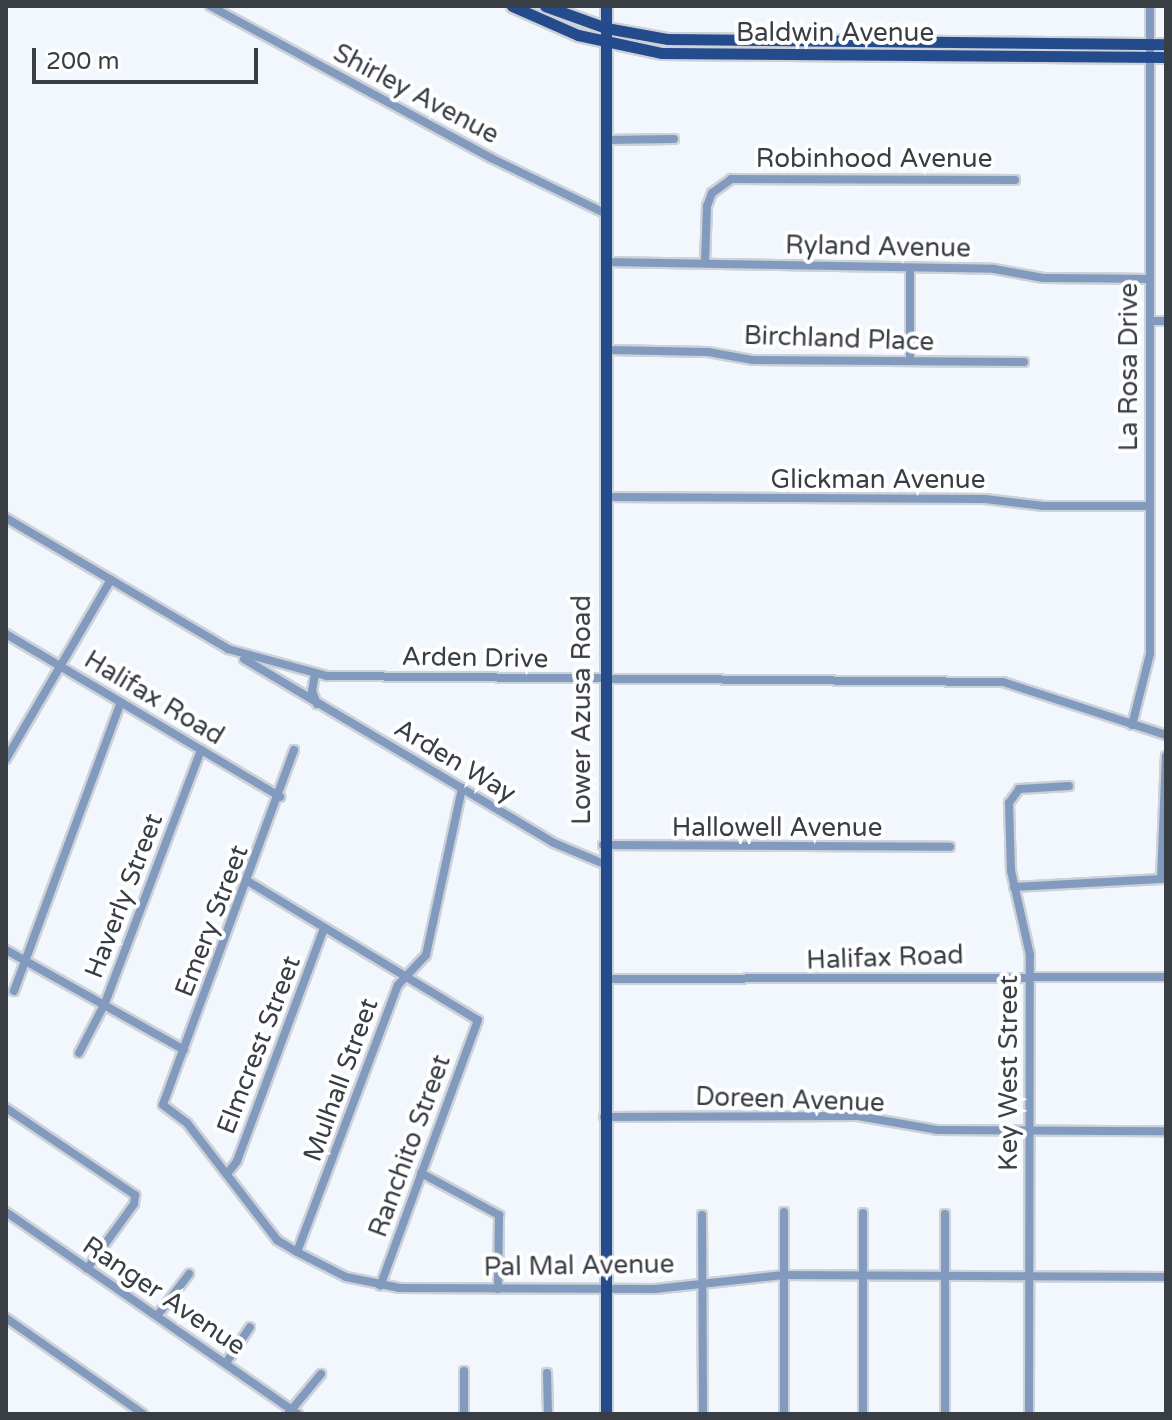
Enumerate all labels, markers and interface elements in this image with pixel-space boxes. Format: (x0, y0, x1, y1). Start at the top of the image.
street label: Baldwin Avenue (736, 17, 934, 49)
scale bar (36, 32, 262, 82)
street label: Shirley Avenue (328, 37, 504, 151)
text: 200 m (46, 47, 120, 76)
street label: Robinhood Avenue (756, 143, 992, 175)
street label: Ryland Avenue (785, 230, 971, 264)
street label: La Rosa Drive (1113, 283, 1145, 451)
street label: Birchland Place (743, 320, 935, 358)
street label: Glickman Avenue (771, 464, 985, 496)
street label: Lower Azusa Road (566, 595, 598, 825)
street label: Arden Drive (401, 641, 549, 675)
street label: Halifax Road (78, 644, 230, 752)
street label: Arden Way (389, 713, 521, 809)
street label: Haverly Street (78, 809, 170, 983)
street label: Hallowell Avenue (672, 812, 882, 844)
street label: Emery Street (169, 841, 255, 1001)
street label: Halifax Road (806, 940, 964, 976)
street label: Elmcrest Street (211, 951, 307, 1139)
street label: Key West Street (993, 975, 1025, 1171)
street label: Mulhall Street (297, 994, 385, 1166)
street label: Ranchito Street (363, 1051, 457, 1241)
street label: Doreen Avenue (695, 1081, 885, 1119)
street label: Ranger Avenue (77, 1230, 251, 1362)
street label: Pal Mal Avenue (483, 1249, 675, 1283)

